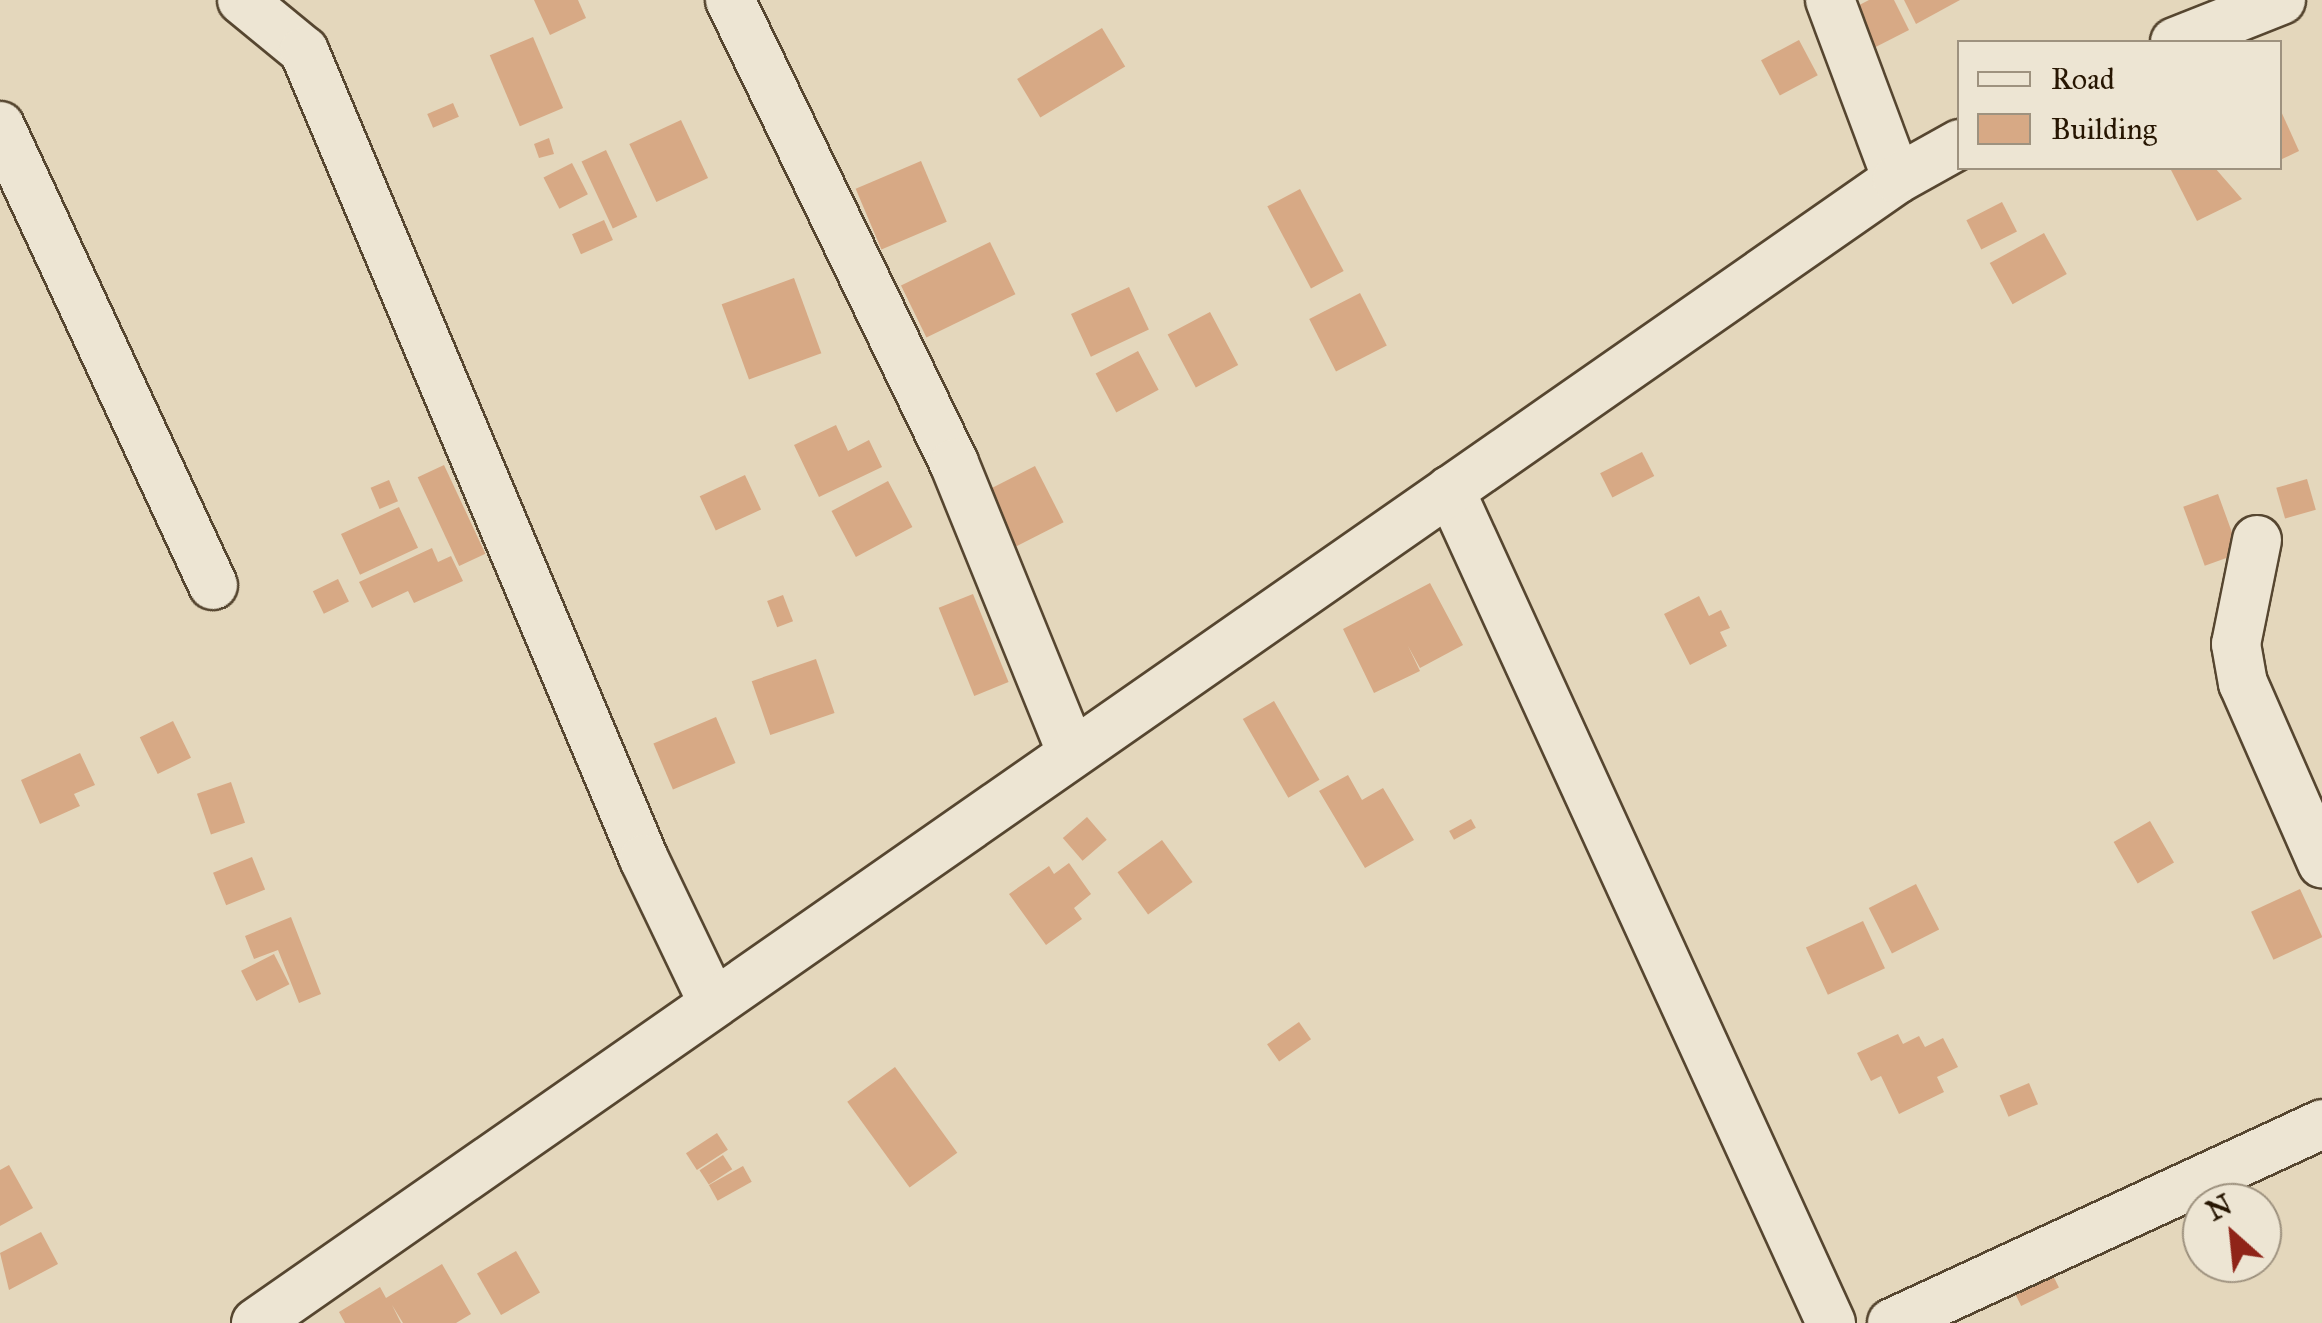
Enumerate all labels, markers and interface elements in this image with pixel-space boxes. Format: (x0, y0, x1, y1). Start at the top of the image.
legend (1957, 40, 2282, 170)
text: Road (2051, 61, 2115, 97)
text: Building (2051, 111, 2157, 147)
north arrow (2182, 1183, 2282, 1283)
text: N (2201, 1187, 2238, 1229)

